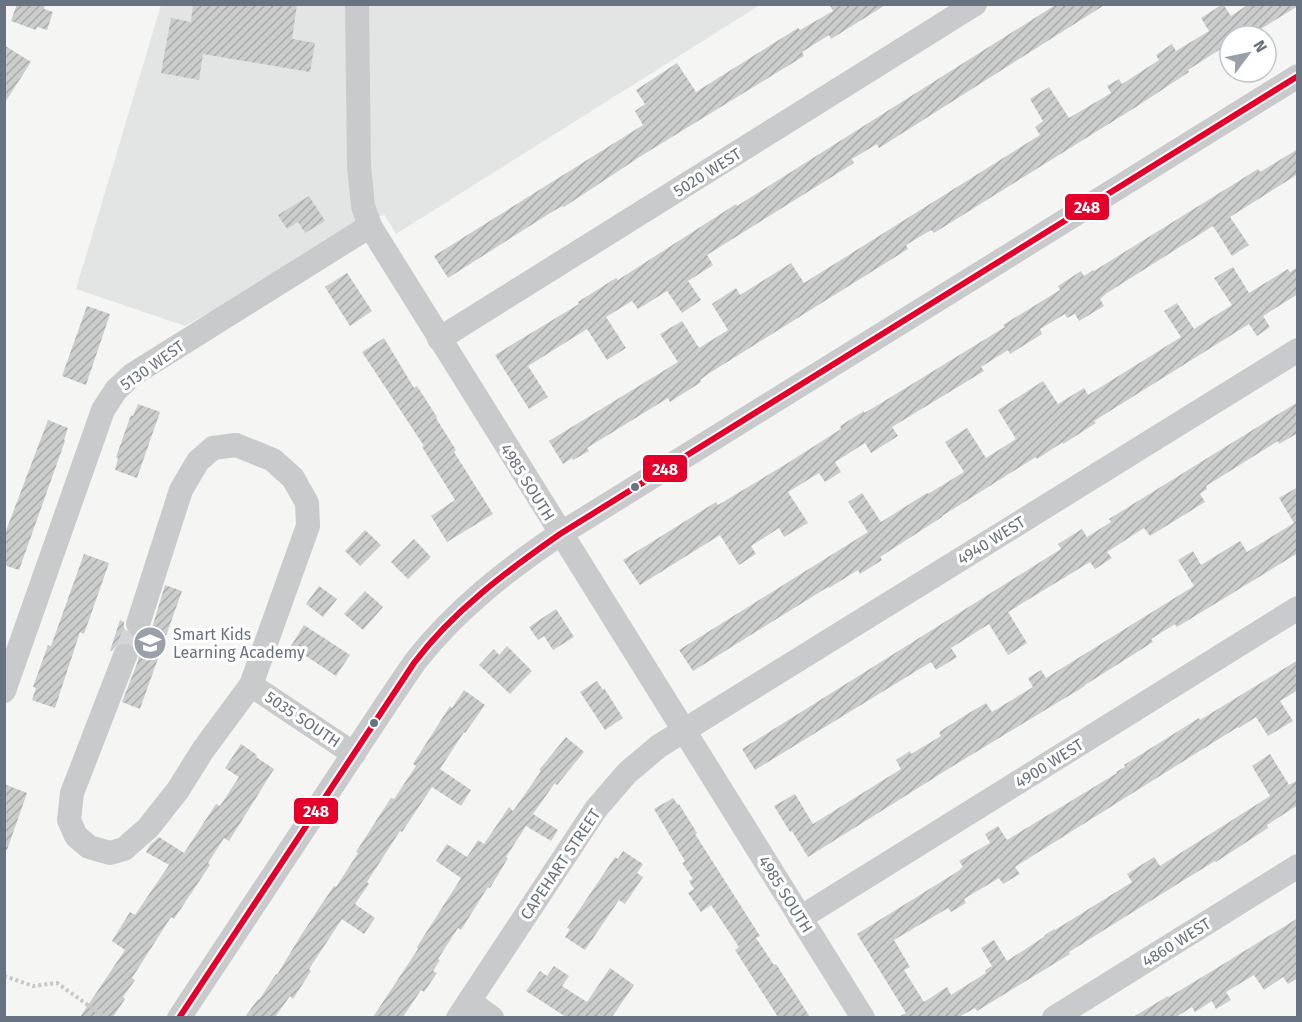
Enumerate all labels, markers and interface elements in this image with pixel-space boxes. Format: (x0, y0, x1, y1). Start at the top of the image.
north arrow (1218, 24, 1278, 84)
text: N (1249, 37, 1271, 56)
street label: 5020 WEST (670, 144, 745, 201)
line badge: 248 (1064, 193, 1110, 221)
text: 248 (1074, 198, 1100, 217)
street label: 5130 WEST (117, 336, 188, 394)
street label: 4985 SOUTH (496, 440, 559, 524)
line badge: 248 (642, 454, 688, 483)
text: 248 (652, 460, 678, 479)
unlabelled marker (629, 481, 641, 493)
street label: 4940 WEST (954, 512, 1029, 569)
school or university icon: Smart Kids Learning Academy (132, 625, 168, 661)
place label: Smart Kids Learning Academy (173, 625, 305, 662)
street label: 5035 SOUTH (262, 687, 344, 751)
unlabelled marker (368, 717, 380, 729)
street label: 4900 WEST (1012, 735, 1088, 792)
line badge: 248 (293, 797, 339, 825)
text: 248 (303, 802, 329, 821)
street label: CAPEHART STREET (516, 805, 605, 923)
street label: 4985 SOUTH (754, 852, 817, 936)
street label: 4860 WEST (1138, 914, 1215, 971)

